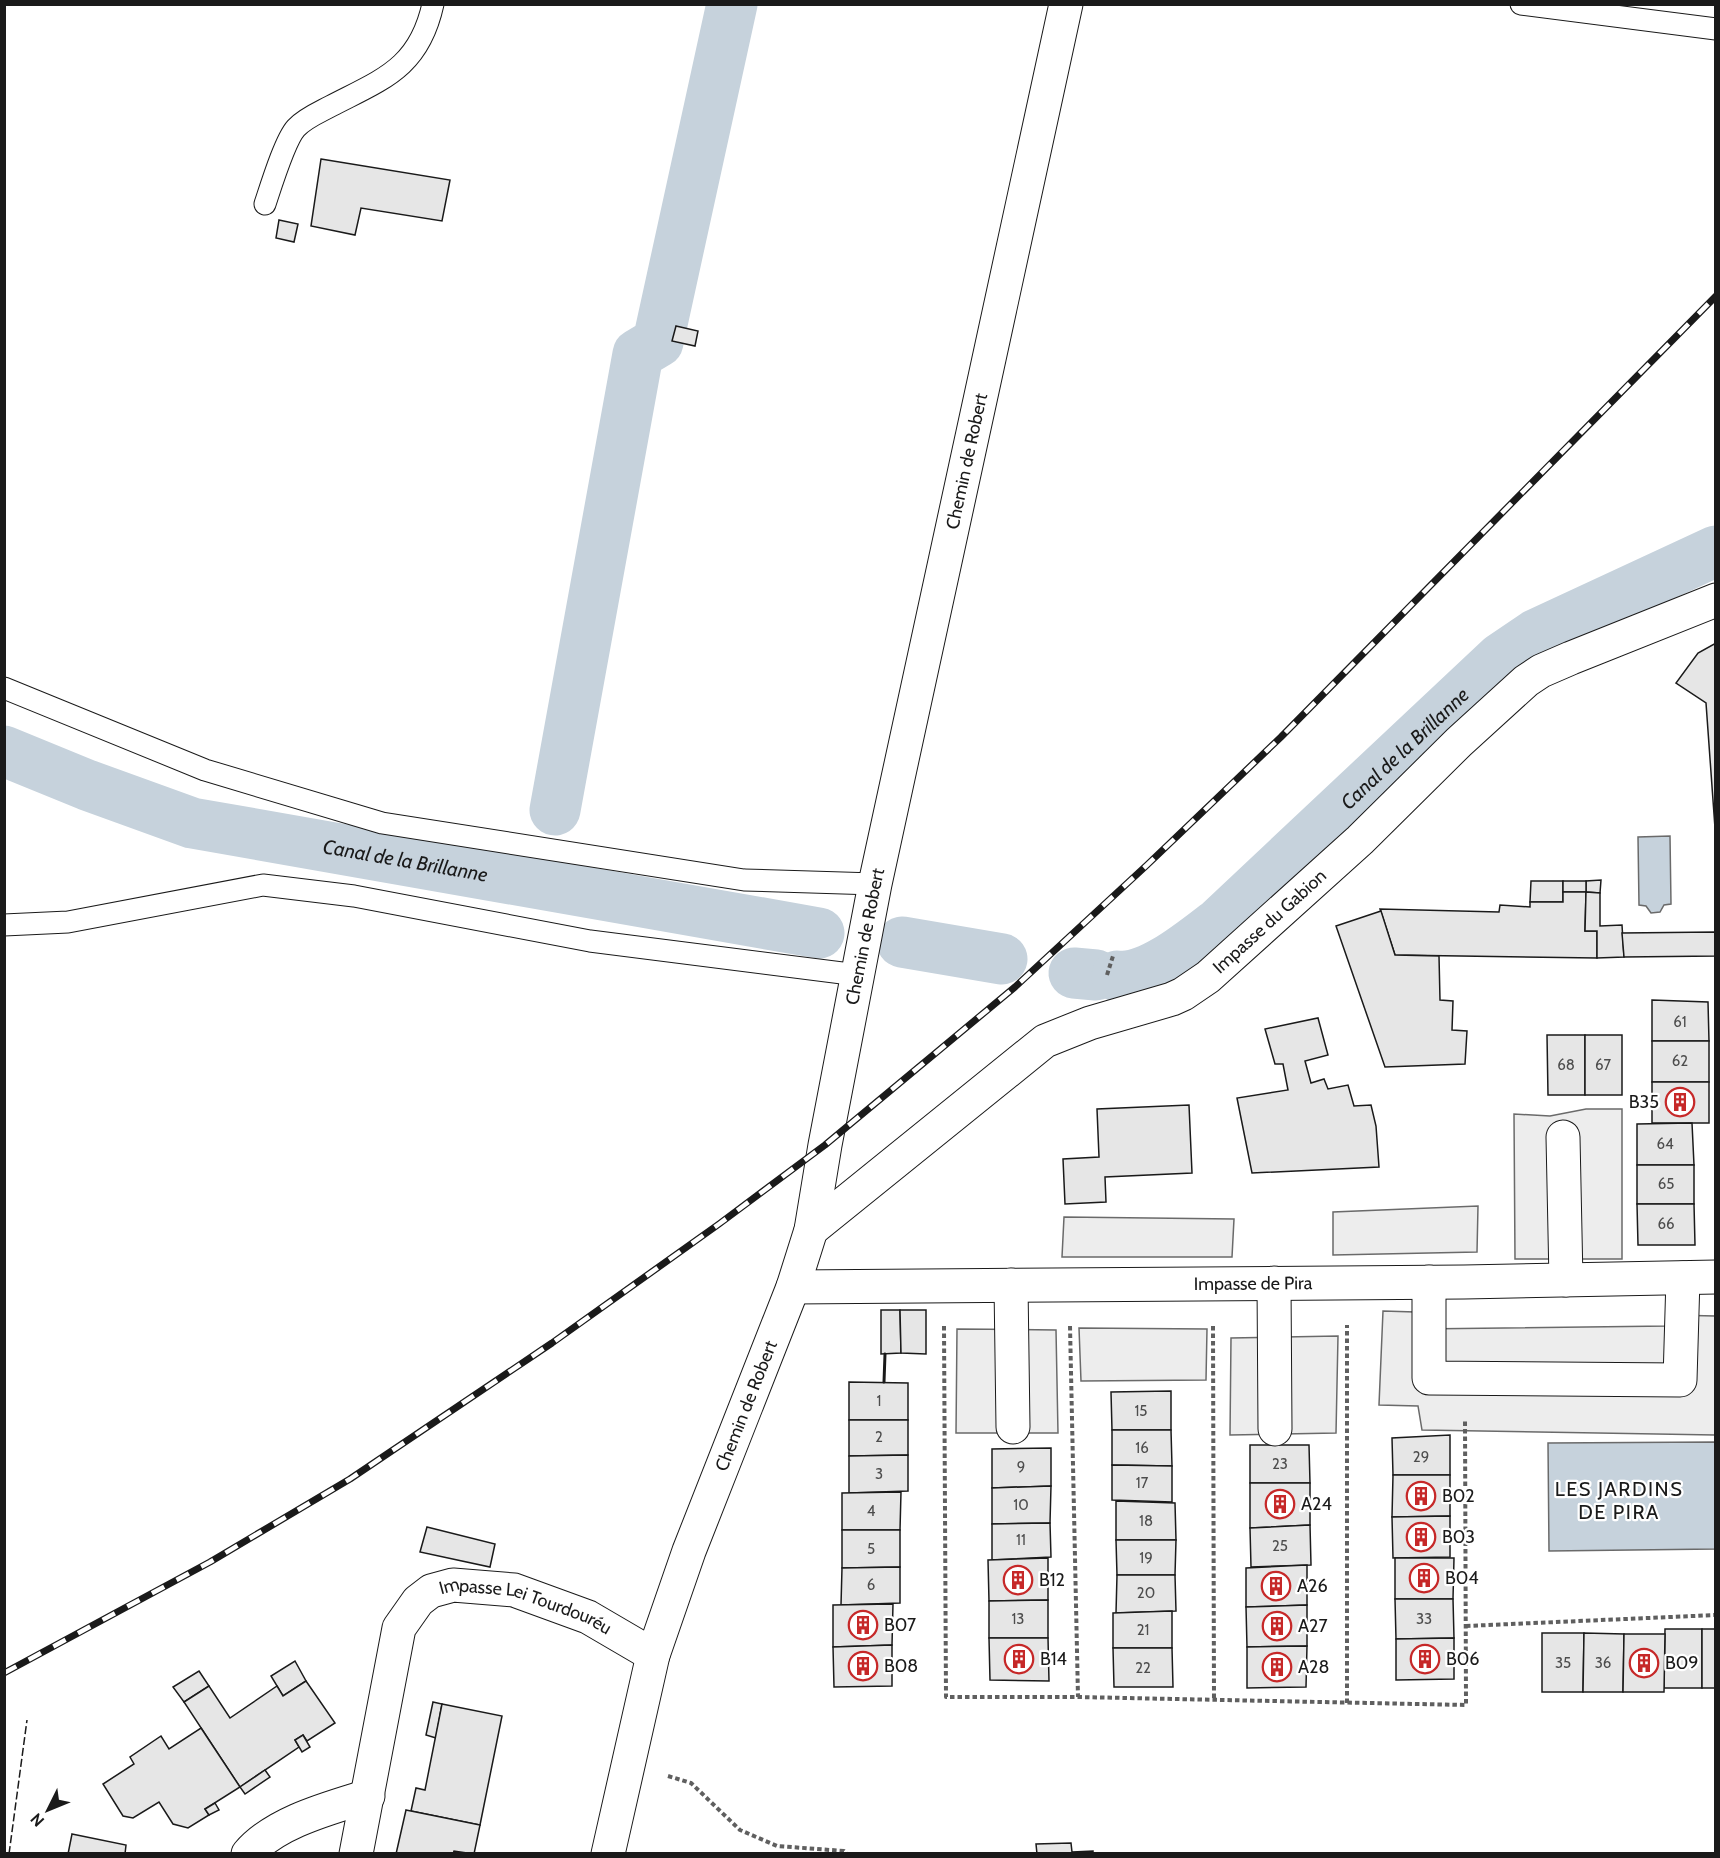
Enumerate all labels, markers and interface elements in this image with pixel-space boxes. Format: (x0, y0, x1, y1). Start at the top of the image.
street label: Chemin de Robert (941, 391, 992, 531)
water label: Canal de la Brillanne (1336, 683, 1474, 814)
water label: Canal de la Brillanne (321, 834, 490, 887)
street label: Impasse du Gabion (1208, 865, 1331, 978)
street label: Chemin de Robert (841, 866, 889, 1007)
house number: 61 (1673, 1013, 1687, 1031)
house number: 62 (1672, 1052, 1688, 1070)
house number: 68 (1557, 1056, 1575, 1074)
house number: 67 (1595, 1056, 1611, 1074)
building icon: B35 (1664, 1086, 1696, 1118)
place label: B35 (1629, 1091, 1659, 1113)
house number: 64 (1656, 1135, 1674, 1153)
house number: 65 (1658, 1175, 1674, 1193)
house number: 66 (1657, 1215, 1675, 1233)
street label: Impasse de Pira (1194, 1272, 1313, 1295)
street label: Chemin de Robert (711, 1337, 782, 1474)
house number: 1 (877, 1392, 881, 1410)
house number: 15 (1134, 1402, 1148, 1420)
house number: 2 (875, 1428, 883, 1446)
house number: 16 (1135, 1439, 1149, 1457)
house number: 29 (1413, 1448, 1429, 1466)
house number: 23 (1272, 1455, 1288, 1473)
house number: 9 (1017, 1458, 1025, 1476)
house number: 3 (875, 1465, 883, 1483)
house number: 17 (1136, 1474, 1149, 1492)
district label: LES JARDINS DE PIRA (1555, 1477, 1683, 1524)
building icon: B02 (1405, 1480, 1437, 1512)
place label: B02 (1442, 1485, 1475, 1507)
building icon: A24 (1264, 1488, 1296, 1520)
place label: A24 (1301, 1493, 1332, 1515)
house number: 10 (1013, 1496, 1029, 1514)
house number: 4 (867, 1502, 876, 1520)
house number: 18 (1139, 1512, 1153, 1530)
building icon: B03 (1405, 1521, 1437, 1553)
place label: B03 (1442, 1526, 1475, 1548)
house number: 11 (1016, 1531, 1026, 1549)
house number: 25 (1272, 1537, 1288, 1555)
house number: 5 (867, 1540, 875, 1558)
house number: 19 (1139, 1549, 1153, 1567)
building icon: B04 (1408, 1562, 1440, 1594)
building icon: B12 (1002, 1564, 1034, 1596)
place label: B04 (1445, 1567, 1479, 1589)
place label: B12 (1039, 1569, 1065, 1591)
building icon: A26 (1260, 1570, 1292, 1602)
street label: Impasse Lei Tourdouréu (437, 1573, 616, 1639)
place label: A26 (1297, 1575, 1328, 1597)
house number: 6 (867, 1576, 875, 1594)
house number: 20 (1137, 1584, 1155, 1602)
building icon: B07 (847, 1609, 879, 1641)
house number: 13 (1011, 1610, 1025, 1628)
building icon: A27 (1261, 1610, 1293, 1642)
house number: 33 (1416, 1610, 1432, 1628)
place label: B07 (884, 1614, 916, 1636)
place label: A27 (1298, 1615, 1328, 1637)
house number: 21 (1137, 1621, 1149, 1639)
building icon: B14 (1003, 1643, 1035, 1675)
building icon: B06 (1409, 1643, 1441, 1675)
building icon: B09 (1628, 1647, 1660, 1679)
place label: B14 (1040, 1648, 1067, 1670)
place label: B06 (1446, 1648, 1480, 1670)
building icon: B08 (847, 1650, 879, 1682)
building icon: A28 (1261, 1651, 1293, 1683)
place label: B09 (1665, 1652, 1699, 1674)
house number: 35 (1555, 1654, 1571, 1672)
house number: 36 (1595, 1654, 1611, 1672)
place label: B08 (884, 1655, 918, 1677)
place label: A28 (1298, 1656, 1329, 1678)
house number: 22 (1135, 1659, 1151, 1677)
north arrow (18, 1780, 78, 1840)
text: N (27, 1809, 48, 1831)

